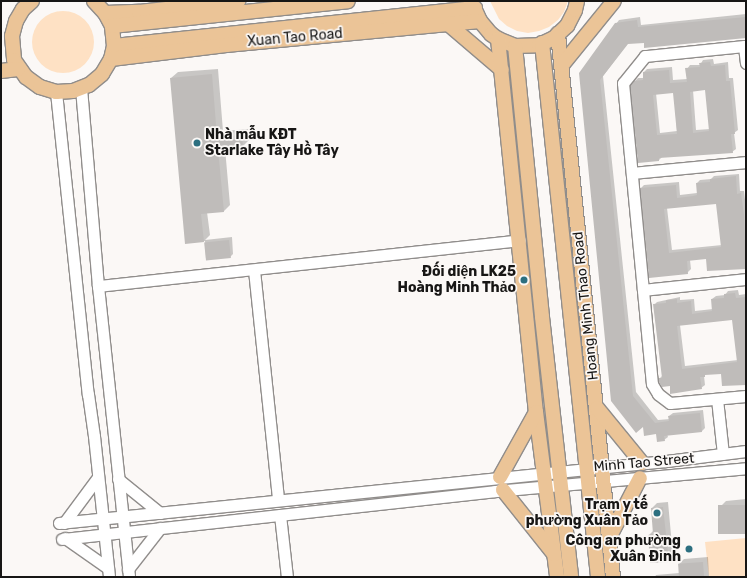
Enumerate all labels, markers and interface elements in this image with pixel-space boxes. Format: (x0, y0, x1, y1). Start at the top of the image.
street label: Xuan Tao Road (247, 25, 343, 51)
place label: Nhà mẫu KĐT Starlake Tây Hồ Tây (205, 127, 340, 160)
marker: Nhà mẫu KĐT Starlake Tây Hồ Tây (192, 138, 202, 148)
street label: Hoang Minh Thao Road (570, 231, 602, 381)
place label: Đối diện LK25 Hoàng Minh Thảo (397, 264, 516, 296)
marker: Đối diện LK25 Hoàng Minh Thảo (519, 275, 529, 285)
street label: Minh Tao Street (593, 450, 695, 476)
place label: Trạm y tế phường Xuân Tảo (525, 497, 648, 530)
marker: Trạm y tế phường Xuân Tảo (651, 507, 663, 519)
place label: Công an phường Xuân Đỉnh (566, 533, 681, 566)
marker: Công an phường Xuân Đỉnh (684, 544, 694, 554)

